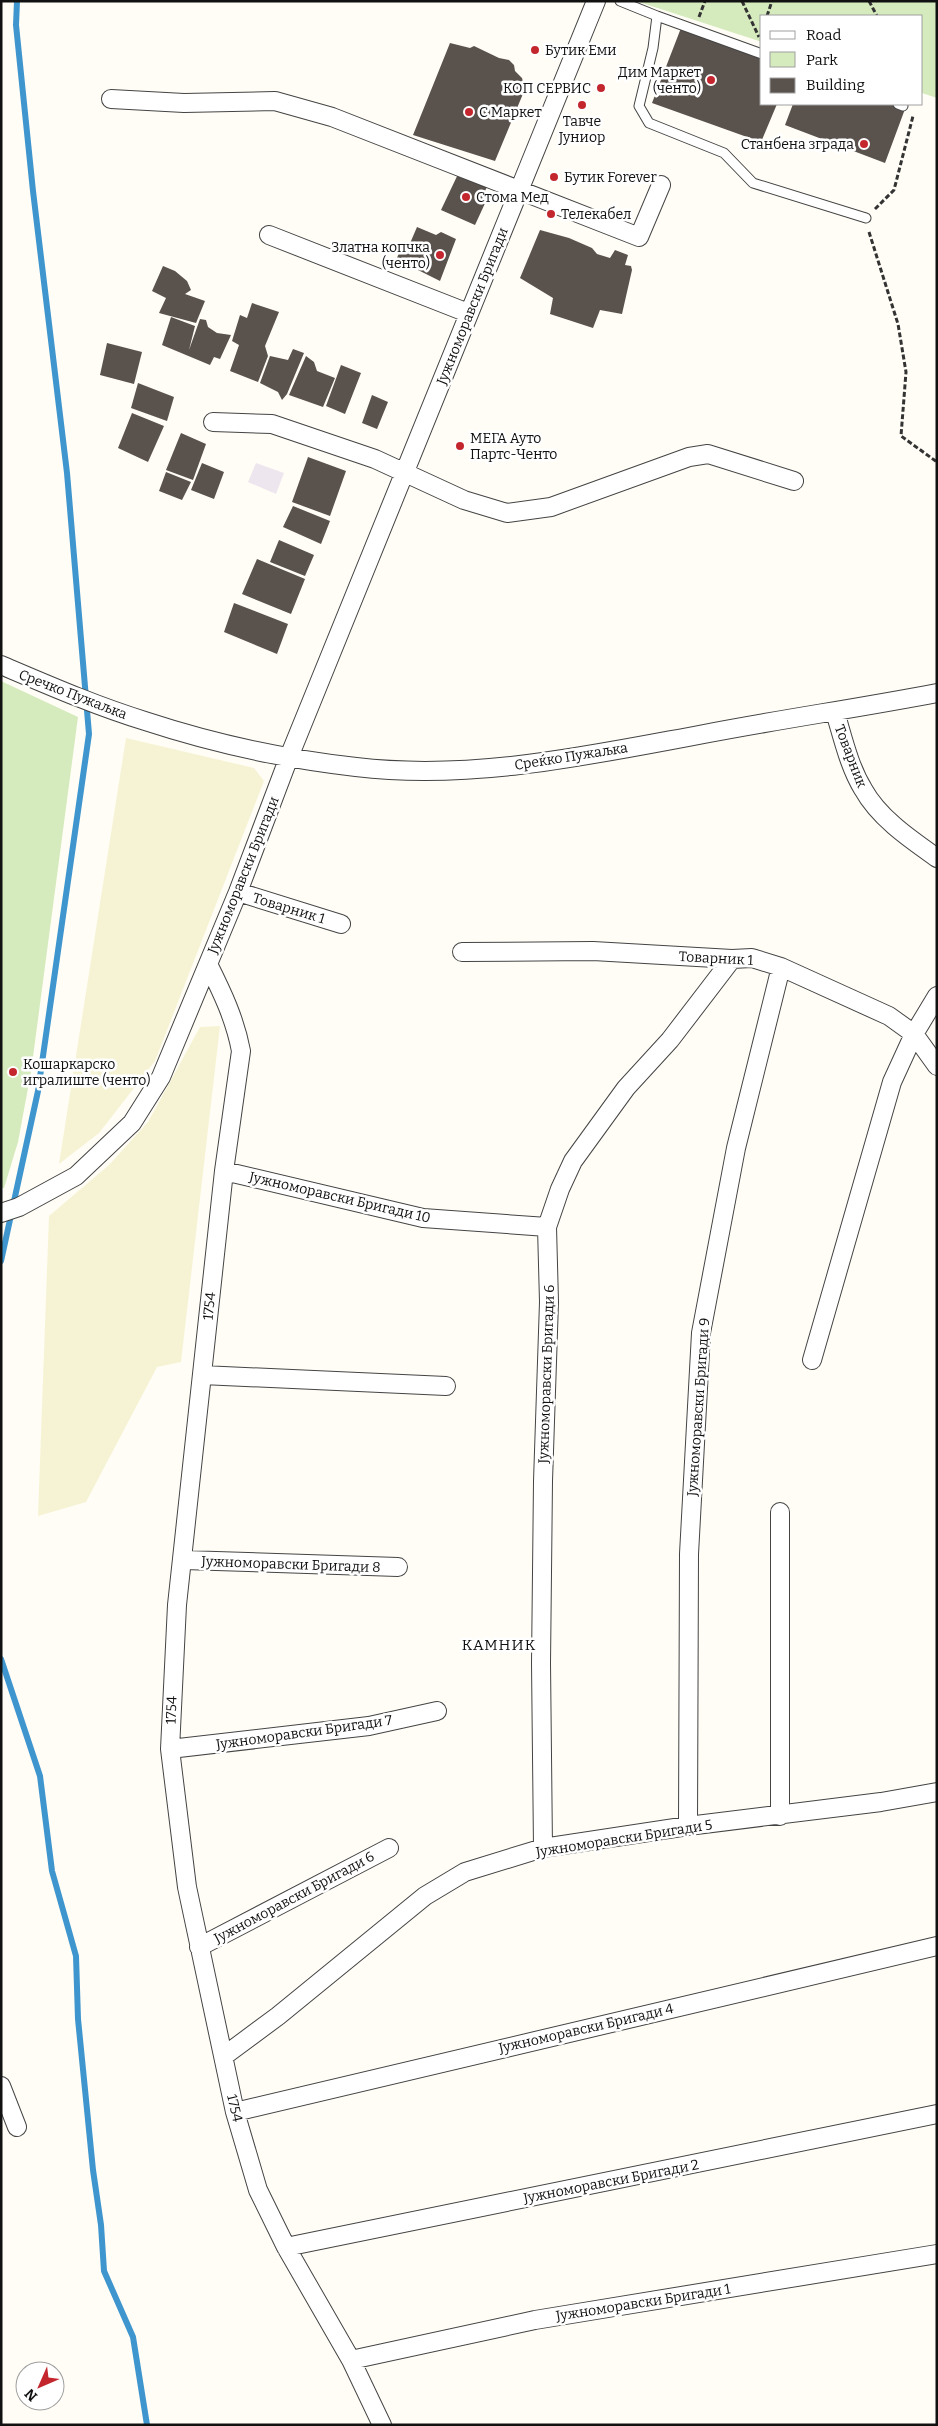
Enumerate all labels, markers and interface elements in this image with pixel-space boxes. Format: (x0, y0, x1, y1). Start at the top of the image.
legend (760, 15, 923, 105)
text: Road (806, 26, 841, 44)
place label: Бутик Еми (545, 42, 617, 59)
marker: Бутик Еми (529, 44, 541, 56)
text: Park (806, 51, 838, 69)
place label: Дим Маркет (ченто) (618, 64, 701, 97)
marker: Дим Маркет (ченто) (705, 74, 717, 86)
text: Building (806, 76, 865, 94)
place label: КОП СЕРВИС (503, 80, 591, 97)
marker: КОП СЕРВИС (595, 82, 607, 94)
marker: Тавче Јуниор (576, 99, 588, 111)
place label: С Маркет (479, 104, 542, 121)
marker: С Маркет (463, 106, 475, 118)
place label: Тавче Јуниор (558, 113, 605, 146)
place label: Станбена зграда (741, 136, 854, 153)
marker: Станбена зграда (858, 138, 870, 150)
place label: Бутик Forever (564, 169, 657, 186)
marker: Бутик Forever (548, 171, 560, 183)
place label: Стома Мед (476, 189, 549, 206)
marker: Стома Мед (460, 191, 472, 203)
place label: Телекабел (561, 206, 631, 223)
marker: Телекабел (545, 208, 557, 220)
street label: Јужноморавски Бригади (433, 225, 512, 388)
place label: Златна копчка (ченто) (331, 239, 430, 272)
marker: Златна копчка (ченто) (434, 249, 446, 261)
place label: МЕГА Ауто Партс-Ченто (470, 430, 557, 463)
marker: МЕГА Ауто Партс-Ченто (454, 440, 466, 452)
street label: Сречко Пужаљка (16, 666, 130, 723)
street label: Товарник (831, 722, 871, 791)
street label: Среќко Пужаљка (513, 739, 629, 774)
street label: Јужноморавски Бригади (204, 794, 283, 957)
street label: Товарник 1 (251, 889, 327, 928)
street label: Товарник 1 (678, 948, 754, 969)
place label: Кошаркарско игралиште (ченто) (23, 1056, 151, 1089)
marker: Кошаркарско игралиште (ченто) (7, 1066, 19, 1078)
street label: Јужноморавски Бригади 10 (247, 1168, 432, 1227)
street label: Јужноморавски Бригади 6 (535, 1284, 558, 1465)
street label: 1754 (200, 1291, 219, 1321)
street label: Јужноморавски Бригади 9 (684, 1317, 713, 1498)
street label: Јужноморавски Бригади 8 (200, 1553, 381, 1576)
district label: КАМНИК (462, 1636, 536, 1654)
street label: 1754 (163, 1696, 180, 1724)
street label: Јужноморавски Бригади 7 (214, 1712, 393, 1753)
street label: Јужноморавски Бригади 5 (534, 1816, 713, 1861)
street label: Јужноморавски Бригади 6 (210, 1848, 377, 1947)
street label: Јужноморавски Бригади 4 (496, 2000, 675, 2057)
street label: 1754 (223, 2093, 246, 2124)
street label: Јужноморавски Бригади 2 (521, 2156, 700, 2207)
street label: Јужноморавски Бригади 1 (554, 2280, 732, 2325)
north arrow (15, 2361, 65, 2411)
text: N (21, 2385, 41, 2405)

